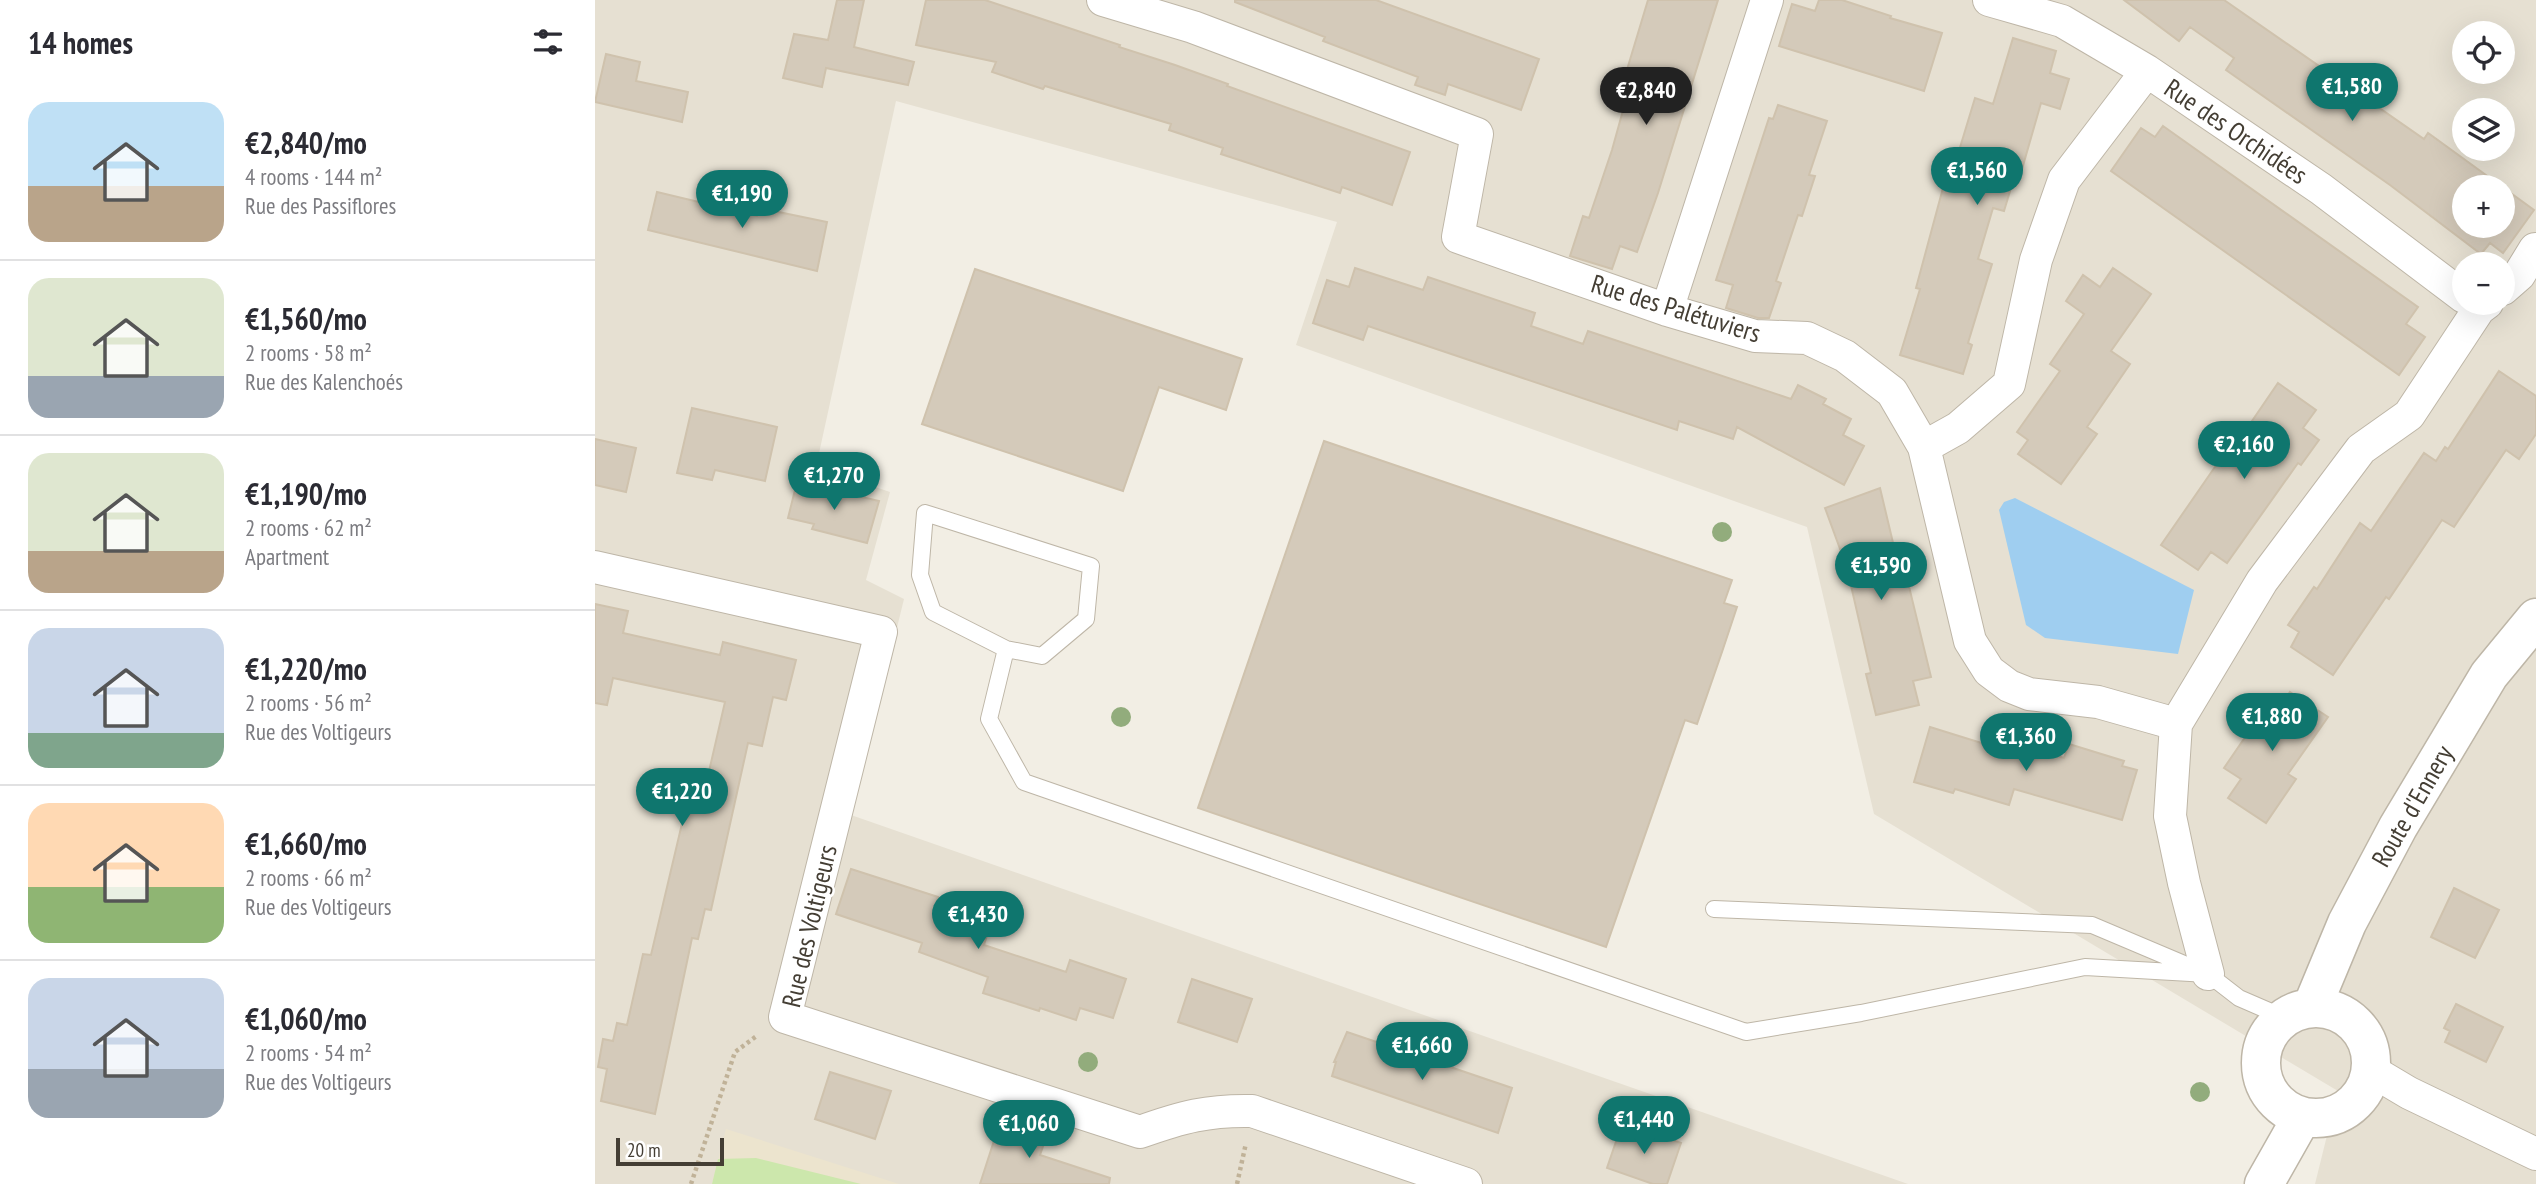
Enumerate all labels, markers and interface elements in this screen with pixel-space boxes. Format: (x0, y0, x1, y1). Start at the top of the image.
map controls (2452, 21, 2515, 315)
button: locate (2452, 21, 2515, 84)
text: 14 homes (28, 23, 133, 62)
icon: filters (529, 23, 567, 61)
pin: €1,580 (2295, 64, 2409, 123)
pin: €2,840 (1589, 68, 1703, 127)
street label: Rue des Orchidées (2158, 71, 2314, 191)
text: €1,580 (2322, 71, 2382, 100)
text: €2,840 (1616, 75, 1676, 104)
button: layers (2452, 98, 2515, 161)
text: €2,840/mo (245, 123, 367, 162)
icon: home (84, 130, 168, 214)
pin: €1,560 (1920, 148, 2034, 207)
text: €1,560 (1947, 155, 2007, 184)
text: 4 rooms · 144 m² (245, 162, 382, 191)
pin: €1,190 (685, 170, 799, 230)
button: + (2452, 175, 2515, 238)
text: €1,190 (712, 178, 772, 207)
text: Rue des Passiflores (245, 191, 396, 220)
button: − (2452, 252, 2515, 315)
street label: Rue des Palétuviers (1587, 267, 1765, 349)
text: €1,560/mo (245, 299, 367, 338)
icon: home (84, 306, 168, 390)
text: 2 rooms · 58 m² (245, 338, 372, 367)
text: Rue des Kalenchoés (245, 367, 403, 396)
pin: €2,160 (2187, 421, 2301, 481)
text: €2,160 (2214, 429, 2274, 458)
pin: €1,270 (777, 452, 891, 512)
text: €1,270 (804, 460, 864, 489)
text: €1,190/mo (245, 474, 367, 513)
icon: home (84, 481, 168, 565)
text: 2 rooms · 62 m² (245, 513, 372, 542)
text: Apartment (245, 542, 329, 571)
pin: €1,590 (1824, 542, 1938, 602)
text: €1,590 (1851, 550, 1911, 579)
text: €1,220/mo (245, 649, 367, 688)
icon: home (84, 656, 168, 740)
text: 2 rooms · 56 m² (245, 688, 372, 717)
pin: €1,880 (2215, 694, 2329, 753)
text: €1,880 (2242, 701, 2302, 730)
pin: €1,360 (1969, 714, 2083, 773)
text: Rue des Voltigeurs (245, 717, 392, 746)
text: €1,360 (1996, 721, 2056, 750)
street label: Route d'Ennery (2364, 739, 2460, 873)
pin: €1,220 (625, 768, 739, 828)
text: €1,220 (652, 776, 712, 805)
text: €1,660/mo (245, 824, 367, 863)
icon: home (84, 831, 168, 915)
street label: Rue des Voltigeurs (774, 842, 844, 1010)
text: 2 rooms · 66 m² (245, 863, 372, 892)
text: Rue des Voltigeurs (245, 892, 392, 921)
pin: €1,430 (921, 892, 1035, 951)
text: €1,430 (948, 899, 1008, 928)
text: €1,060/mo (245, 999, 367, 1038)
icon: home (84, 1006, 168, 1090)
pin: €1,660 (1365, 1023, 1479, 1082)
text: €1,660 (1392, 1030, 1452, 1059)
text: 2 rooms · 54 m² (245, 1038, 372, 1067)
text: Rue des Voltigeurs (245, 1067, 392, 1096)
pin: €1,440 (1587, 1096, 1701, 1156)
pin: €1,060 (972, 1100, 1086, 1160)
text: €1,440 (1614, 1104, 1674, 1133)
text: €1,060 (999, 1108, 1059, 1137)
scale bar (616, 1135, 725, 1167)
text: 20 m (627, 1138, 661, 1162)

